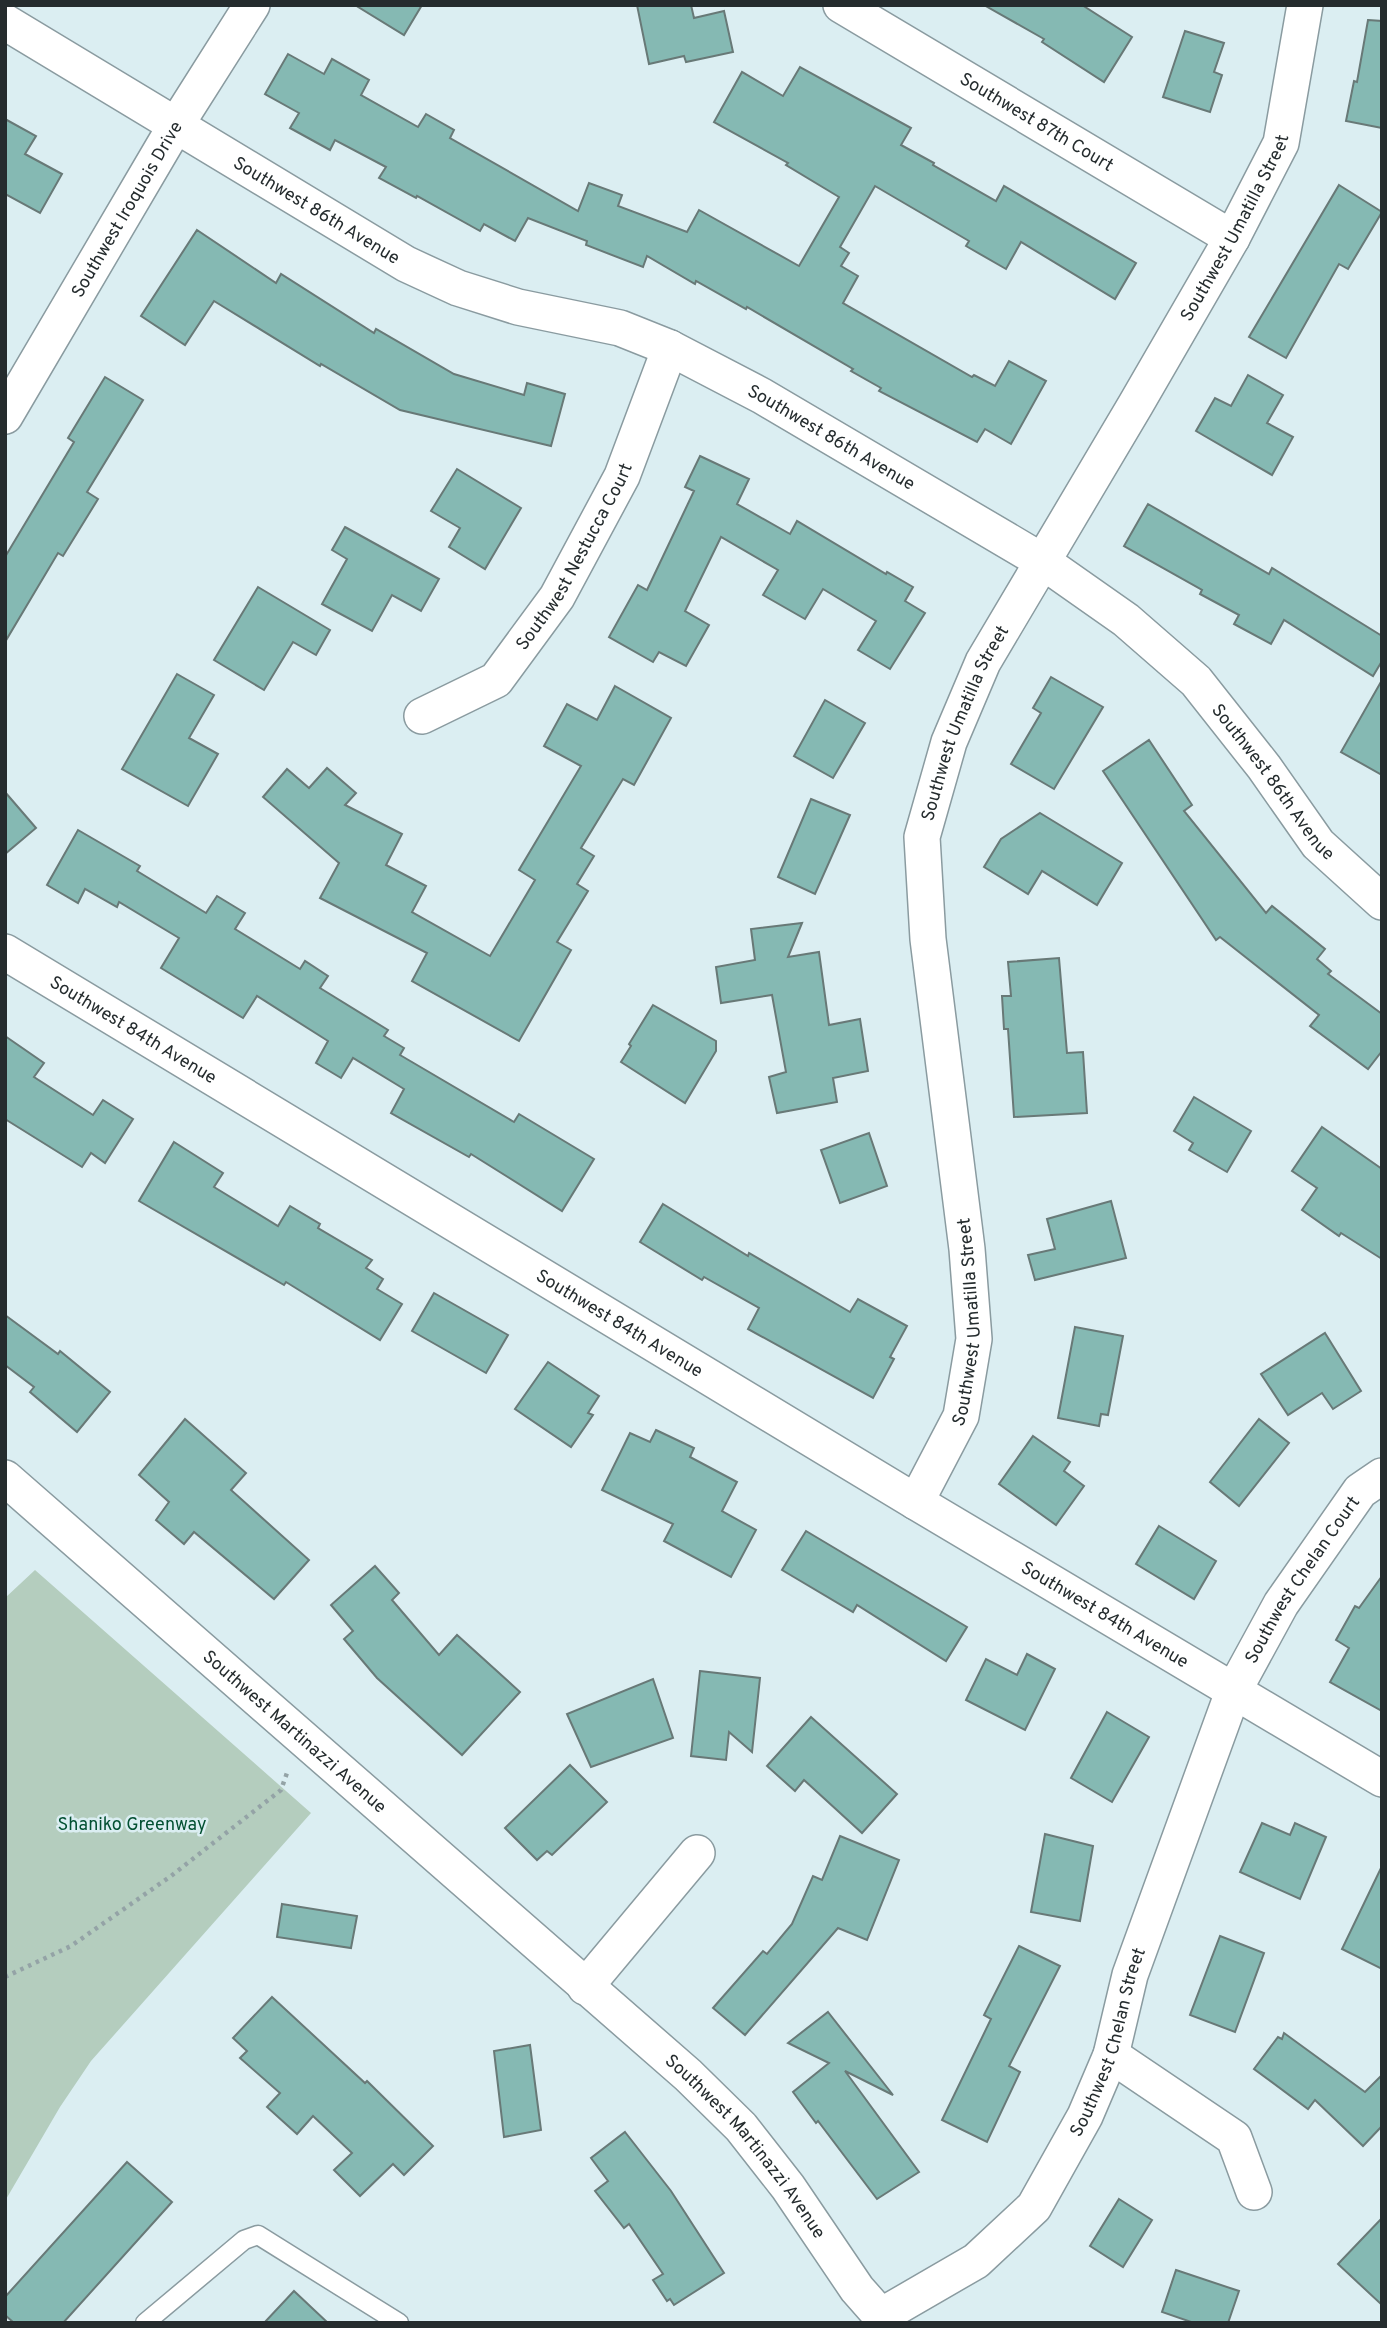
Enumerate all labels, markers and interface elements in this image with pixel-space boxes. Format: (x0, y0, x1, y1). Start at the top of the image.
street label: Southwest 87th Court (955, 68, 1117, 178)
street label: Southwest Iroquois Drive (67, 117, 189, 302)
street label: Southwest Umatilla Street (1176, 133, 1295, 326)
street label: Southwest 86th Avenue (228, 152, 403, 270)
street label: Southwest 86th Avenue (743, 380, 919, 497)
street label: Southwest Nestucca Court (512, 460, 639, 655)
street label: Southwest Umatilla Street (917, 622, 1015, 824)
street label: Southwest 86th Avenue (1206, 700, 1339, 866)
street label: Southwest 84th Avenue (45, 972, 220, 1090)
street label: Southwest Umatilla Street (948, 1216, 987, 1431)
street label: Southwest 84th Avenue (531, 1265, 707, 1384)
street label: Southwest Chelan Court (1241, 1492, 1366, 1668)
street label: Southwest 84th Avenue (1016, 1557, 1192, 1674)
street label: Southwest Martinazzi Avenue (197, 1646, 391, 1819)
park label: Shaniko Greenway (57, 1814, 207, 1837)
street label: Southwest Chelan Street (1066, 1945, 1152, 2141)
street label: Southwest Martinazzi Avenue (659, 2050, 830, 2244)

